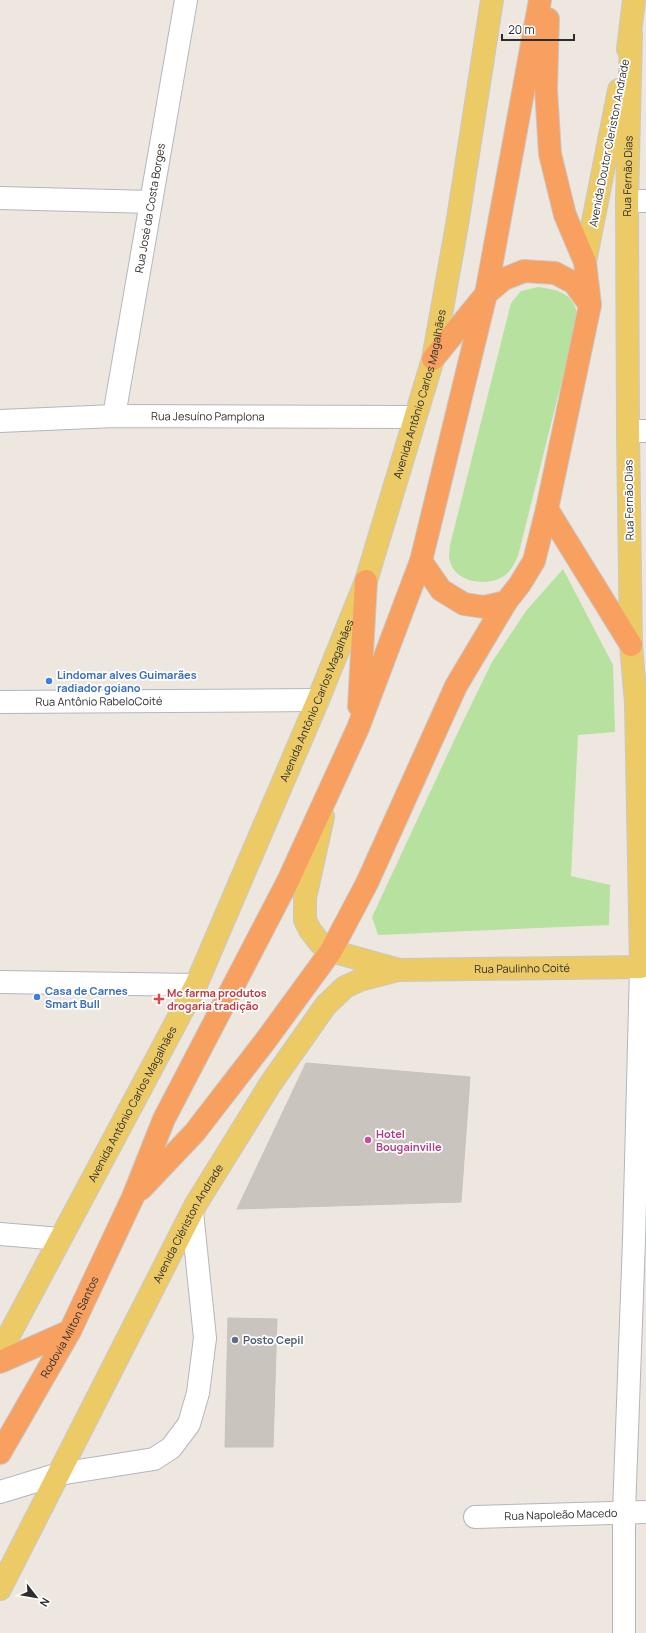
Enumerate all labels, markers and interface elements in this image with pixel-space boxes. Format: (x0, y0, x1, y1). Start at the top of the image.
scale bar (502, 16, 574, 42)
text: 20 m (508, 21, 535, 38)
street label: Avenida Doutor Cleriston Andrade (585, 57, 632, 228)
street label: Rua Fernão Dias (619, 135, 636, 217)
street label: Rua José da Costa Borges (131, 142, 168, 274)
street label: Avenida Antônio Carlos Magalhães (389, 308, 449, 480)
street label: Rua Jesuíno Pamplona (151, 408, 265, 424)
street label: Rua Fernão Dias (620, 459, 637, 541)
street label: Avenida Antônio Carlos Magalhães (276, 617, 357, 784)
place label: Lindomar alves Guimarães radiador goiano (57, 667, 197, 695)
marker: Lindomar alves Guimarães radiador goiano (44, 676, 54, 686)
street label: Rua Antônio RabeloCoité (36, 693, 163, 709)
street label: Rua Paulinho Coité (474, 960, 571, 976)
place label: Casa de Carnes Smart Bull (45, 983, 128, 1011)
place label: Mc farma produtos drogaria tradição (167, 985, 267, 1013)
marker: Casa de Carnes Smart Bull (32, 992, 42, 1002)
marker: Mc farma produtos drogaria tradição (154, 994, 164, 1004)
street label: Avenida Antônio Carlos Magalhães (84, 1023, 180, 1184)
place label: Hotel Bougainville (376, 1126, 442, 1154)
marker: Hotel Bougainville (363, 1135, 373, 1145)
street label: Avenida Clériston Andrade (149, 1160, 226, 1285)
street label: Rodovia Milton Santos (37, 1273, 102, 1380)
place label: Posto Cepil (243, 1332, 304, 1347)
marker: Posto Cepil (230, 1335, 240, 1345)
street label: Rua Napoleão Macedo (504, 1505, 618, 1523)
north arrow (16, 1577, 56, 1617)
text: N (36, 1595, 53, 1610)

